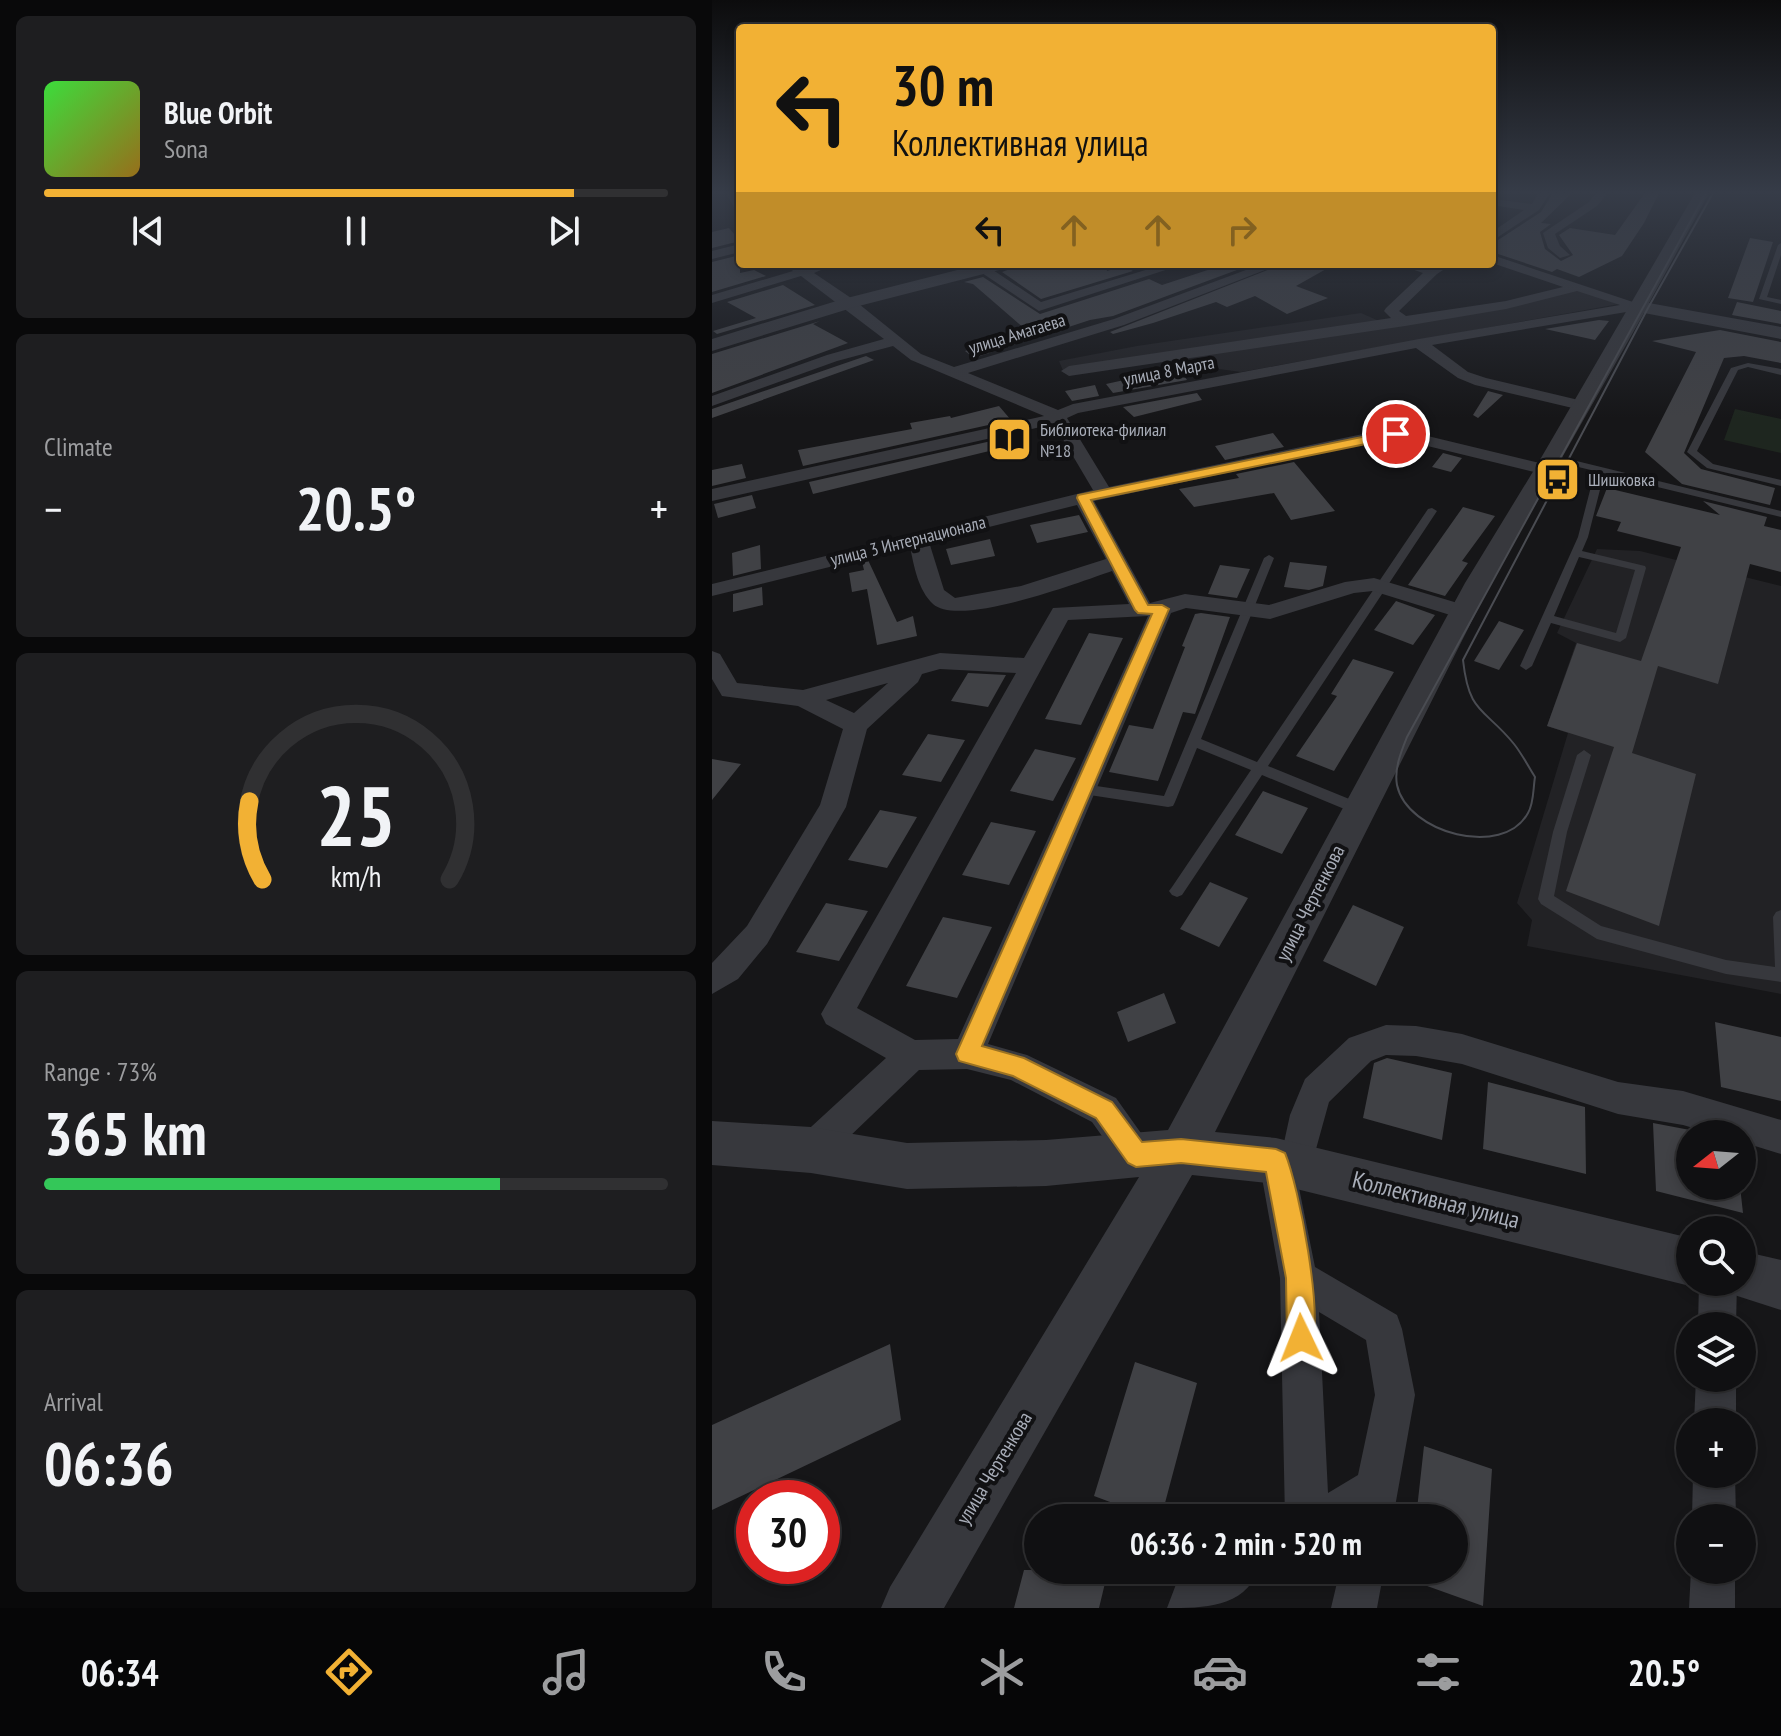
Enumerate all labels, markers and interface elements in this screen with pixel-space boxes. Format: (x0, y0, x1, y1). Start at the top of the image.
text: 30 m (892, 49, 994, 121)
icon: left (760, 56, 864, 160)
text: Blue Orbit (164, 93, 272, 132)
text: Коллективная улица (892, 119, 1149, 166)
text: Sona (164, 132, 208, 165)
icon: left (968, 208, 1012, 252)
icon: ahead (1052, 208, 1096, 252)
icon: ahead (1136, 208, 1180, 252)
icon: right (1220, 208, 1264, 252)
icon: previous (126, 209, 170, 253)
icon: pause (334, 209, 378, 253)
icon: next (542, 209, 586, 253)
street label: улица Амагаева (966, 308, 1068, 359)
street label: улица 8 Марта (1122, 350, 1216, 391)
pin (1362, 400, 1430, 468)
icon: arrive (1374, 412, 1418, 456)
library icon: Библиотека-филиал №18 (985, 416, 1033, 464)
place label: Библиотека-филиал №18 (1040, 418, 1166, 462)
text: Climate (44, 430, 113, 463)
bus stop icon: Шишковка (1533, 456, 1581, 504)
place label: Шишковка (1588, 468, 1655, 491)
text: 20.5° (296, 469, 416, 547)
text: − (44, 480, 62, 537)
text: + (650, 480, 668, 537)
street label: улица 3 Интернационала (828, 510, 988, 571)
text: 25 (316, 761, 396, 869)
street label: улица Чертенкова (1270, 840, 1350, 966)
text: km/h (331, 858, 381, 895)
text: Range · 73% (44, 1055, 157, 1088)
text: 365 km (44, 1094, 207, 1172)
north arrow (1676, 1120, 1756, 1200)
map controls (1676, 1120, 1756, 1584)
street label: Коллективная улица (1349, 1164, 1523, 1235)
button: search (1676, 1216, 1756, 1296)
position arrow (1259, 1296, 1343, 1380)
button: layers (1676, 1312, 1756, 1392)
text: Arrival (44, 1385, 103, 1418)
street label: улица Чертенкова (950, 1407, 1038, 1529)
button: + (1676, 1408, 1756, 1488)
text: 06:36 (44, 1424, 174, 1502)
speed limit sign: 30 (736, 1480, 840, 1584)
button: − (1676, 1504, 1756, 1584)
text: 06:36 · 2 min · 520 m (1130, 1524, 1362, 1563)
icon: directions (321, 1644, 377, 1700)
icon: music (538, 1644, 594, 1700)
icon: phone (756, 1644, 812, 1700)
icon: climate (974, 1644, 1030, 1700)
icon: car (1192, 1644, 1248, 1700)
icon: filters (1410, 1644, 1466, 1700)
text: 06:34 (81, 1649, 159, 1696)
text: 20.5° (1628, 1649, 1700, 1696)

